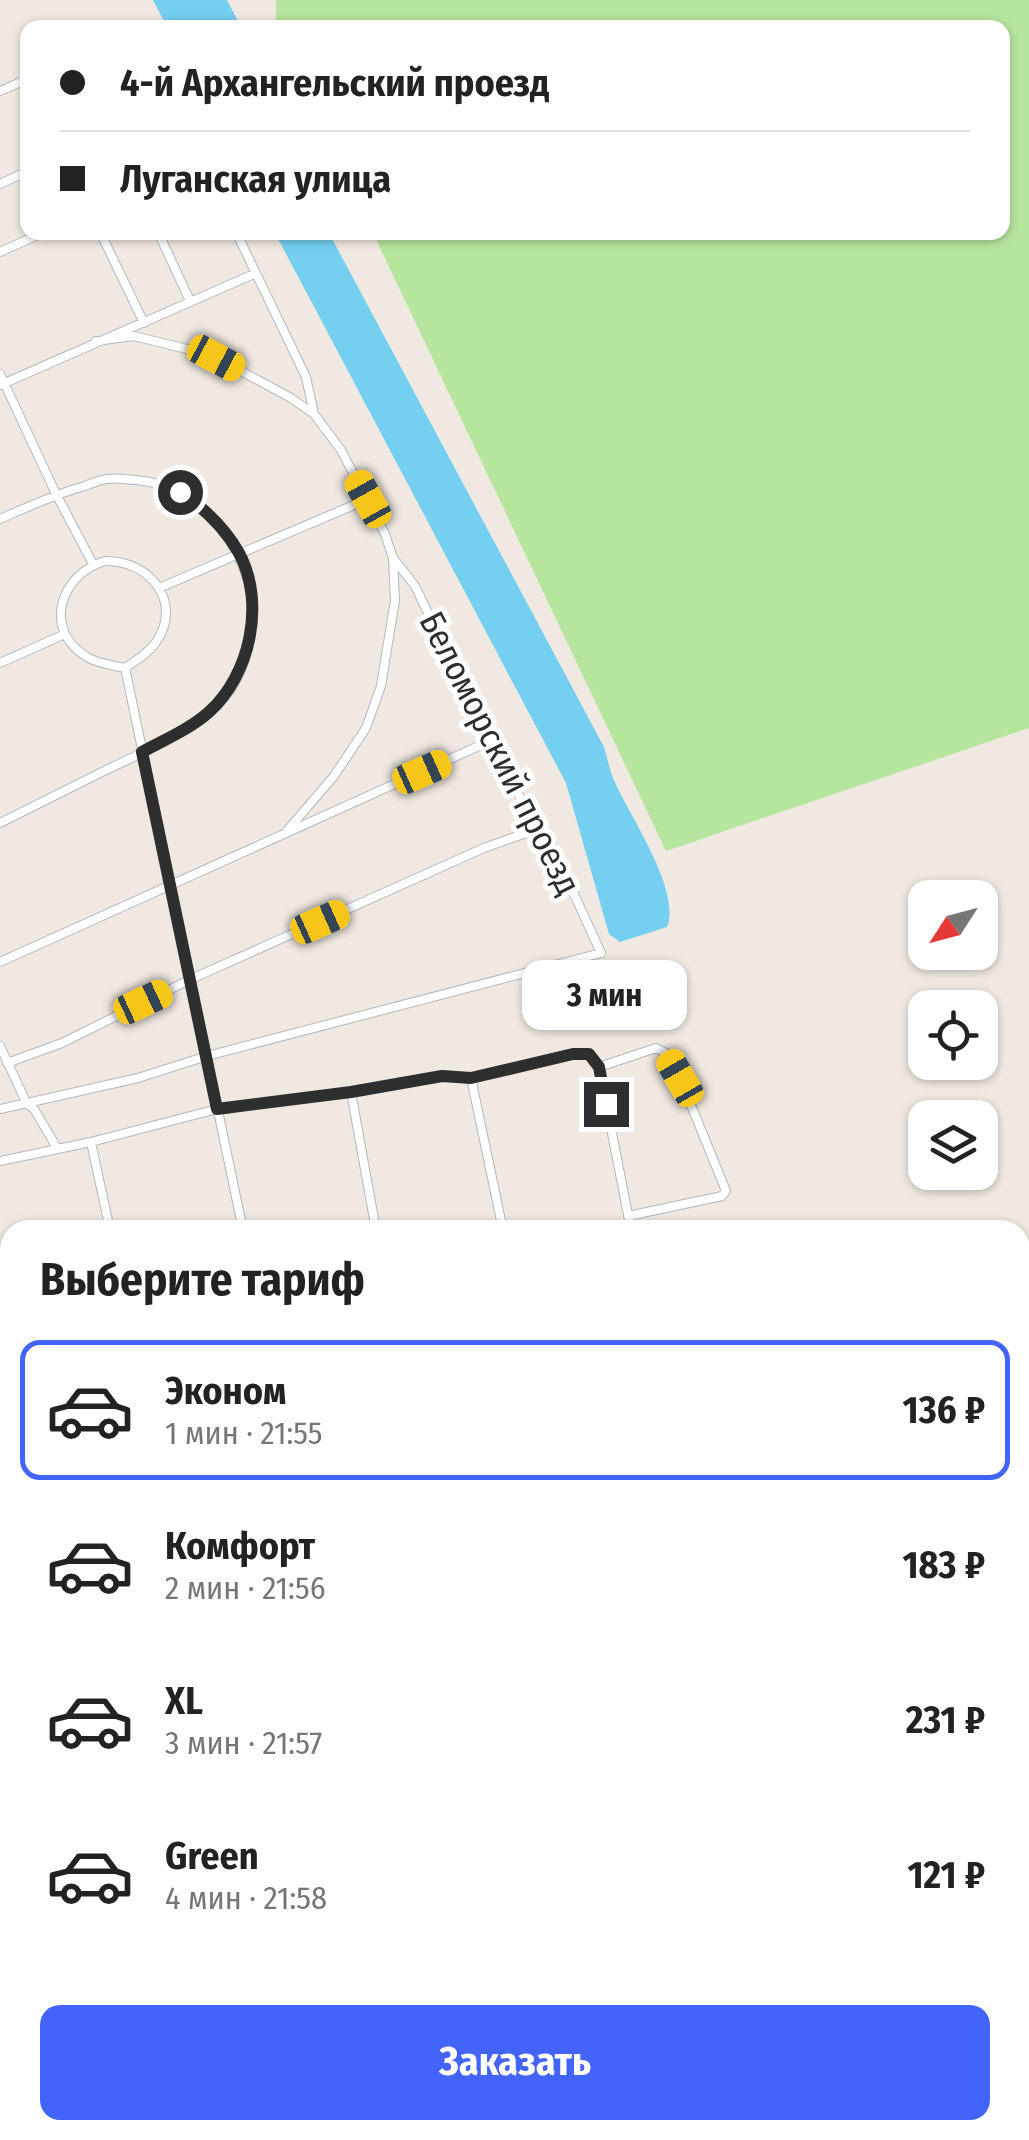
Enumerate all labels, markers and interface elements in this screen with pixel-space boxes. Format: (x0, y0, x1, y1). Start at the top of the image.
text: 4-й Архангельский проезд (120, 60, 549, 106)
text: Луганская улица (120, 156, 391, 202)
car (182, 331, 250, 385)
car (340, 465, 396, 533)
route start (158, 470, 203, 515)
street label: Беломорский проезд (410, 604, 590, 902)
car (388, 746, 456, 798)
north arrow (908, 880, 998, 970)
map controls (908, 880, 998, 1190)
car (286, 896, 354, 948)
callout: 3 мин (524, 959, 688, 1029)
car (109, 976, 177, 1028)
text: 3 мин (567, 976, 642, 1014)
button: locate (908, 990, 998, 1080)
car (652, 1045, 708, 1111)
route end (584, 1082, 629, 1127)
button: layers (908, 1100, 998, 1190)
text: Выберите тариф (40, 1253, 365, 1307)
icon: car (45, 1365, 135, 1455)
text: Эконом (165, 1368, 286, 1414)
text: 136 ₽ (903, 1387, 985, 1433)
text: 1 мин · 21:55 (165, 1414, 323, 1452)
icon: car (45, 1520, 135, 1610)
text: Комфорт (165, 1523, 315, 1569)
text: 183 ₽ (902, 1542, 985, 1588)
text: 2 мин · 21:56 (165, 1569, 326, 1607)
icon: car (45, 1675, 135, 1765)
text: XL (165, 1678, 203, 1724)
text: 231 ₽ (906, 1697, 985, 1743)
text: 3 мин · 21:57 (165, 1724, 322, 1762)
icon: car (45, 1830, 135, 1920)
text: Green (165, 1833, 259, 1879)
text: 121 ₽ (907, 1852, 985, 1898)
text: 4 мин · 21:58 (165, 1879, 327, 1917)
button: Заказать (40, 2005, 990, 2120)

